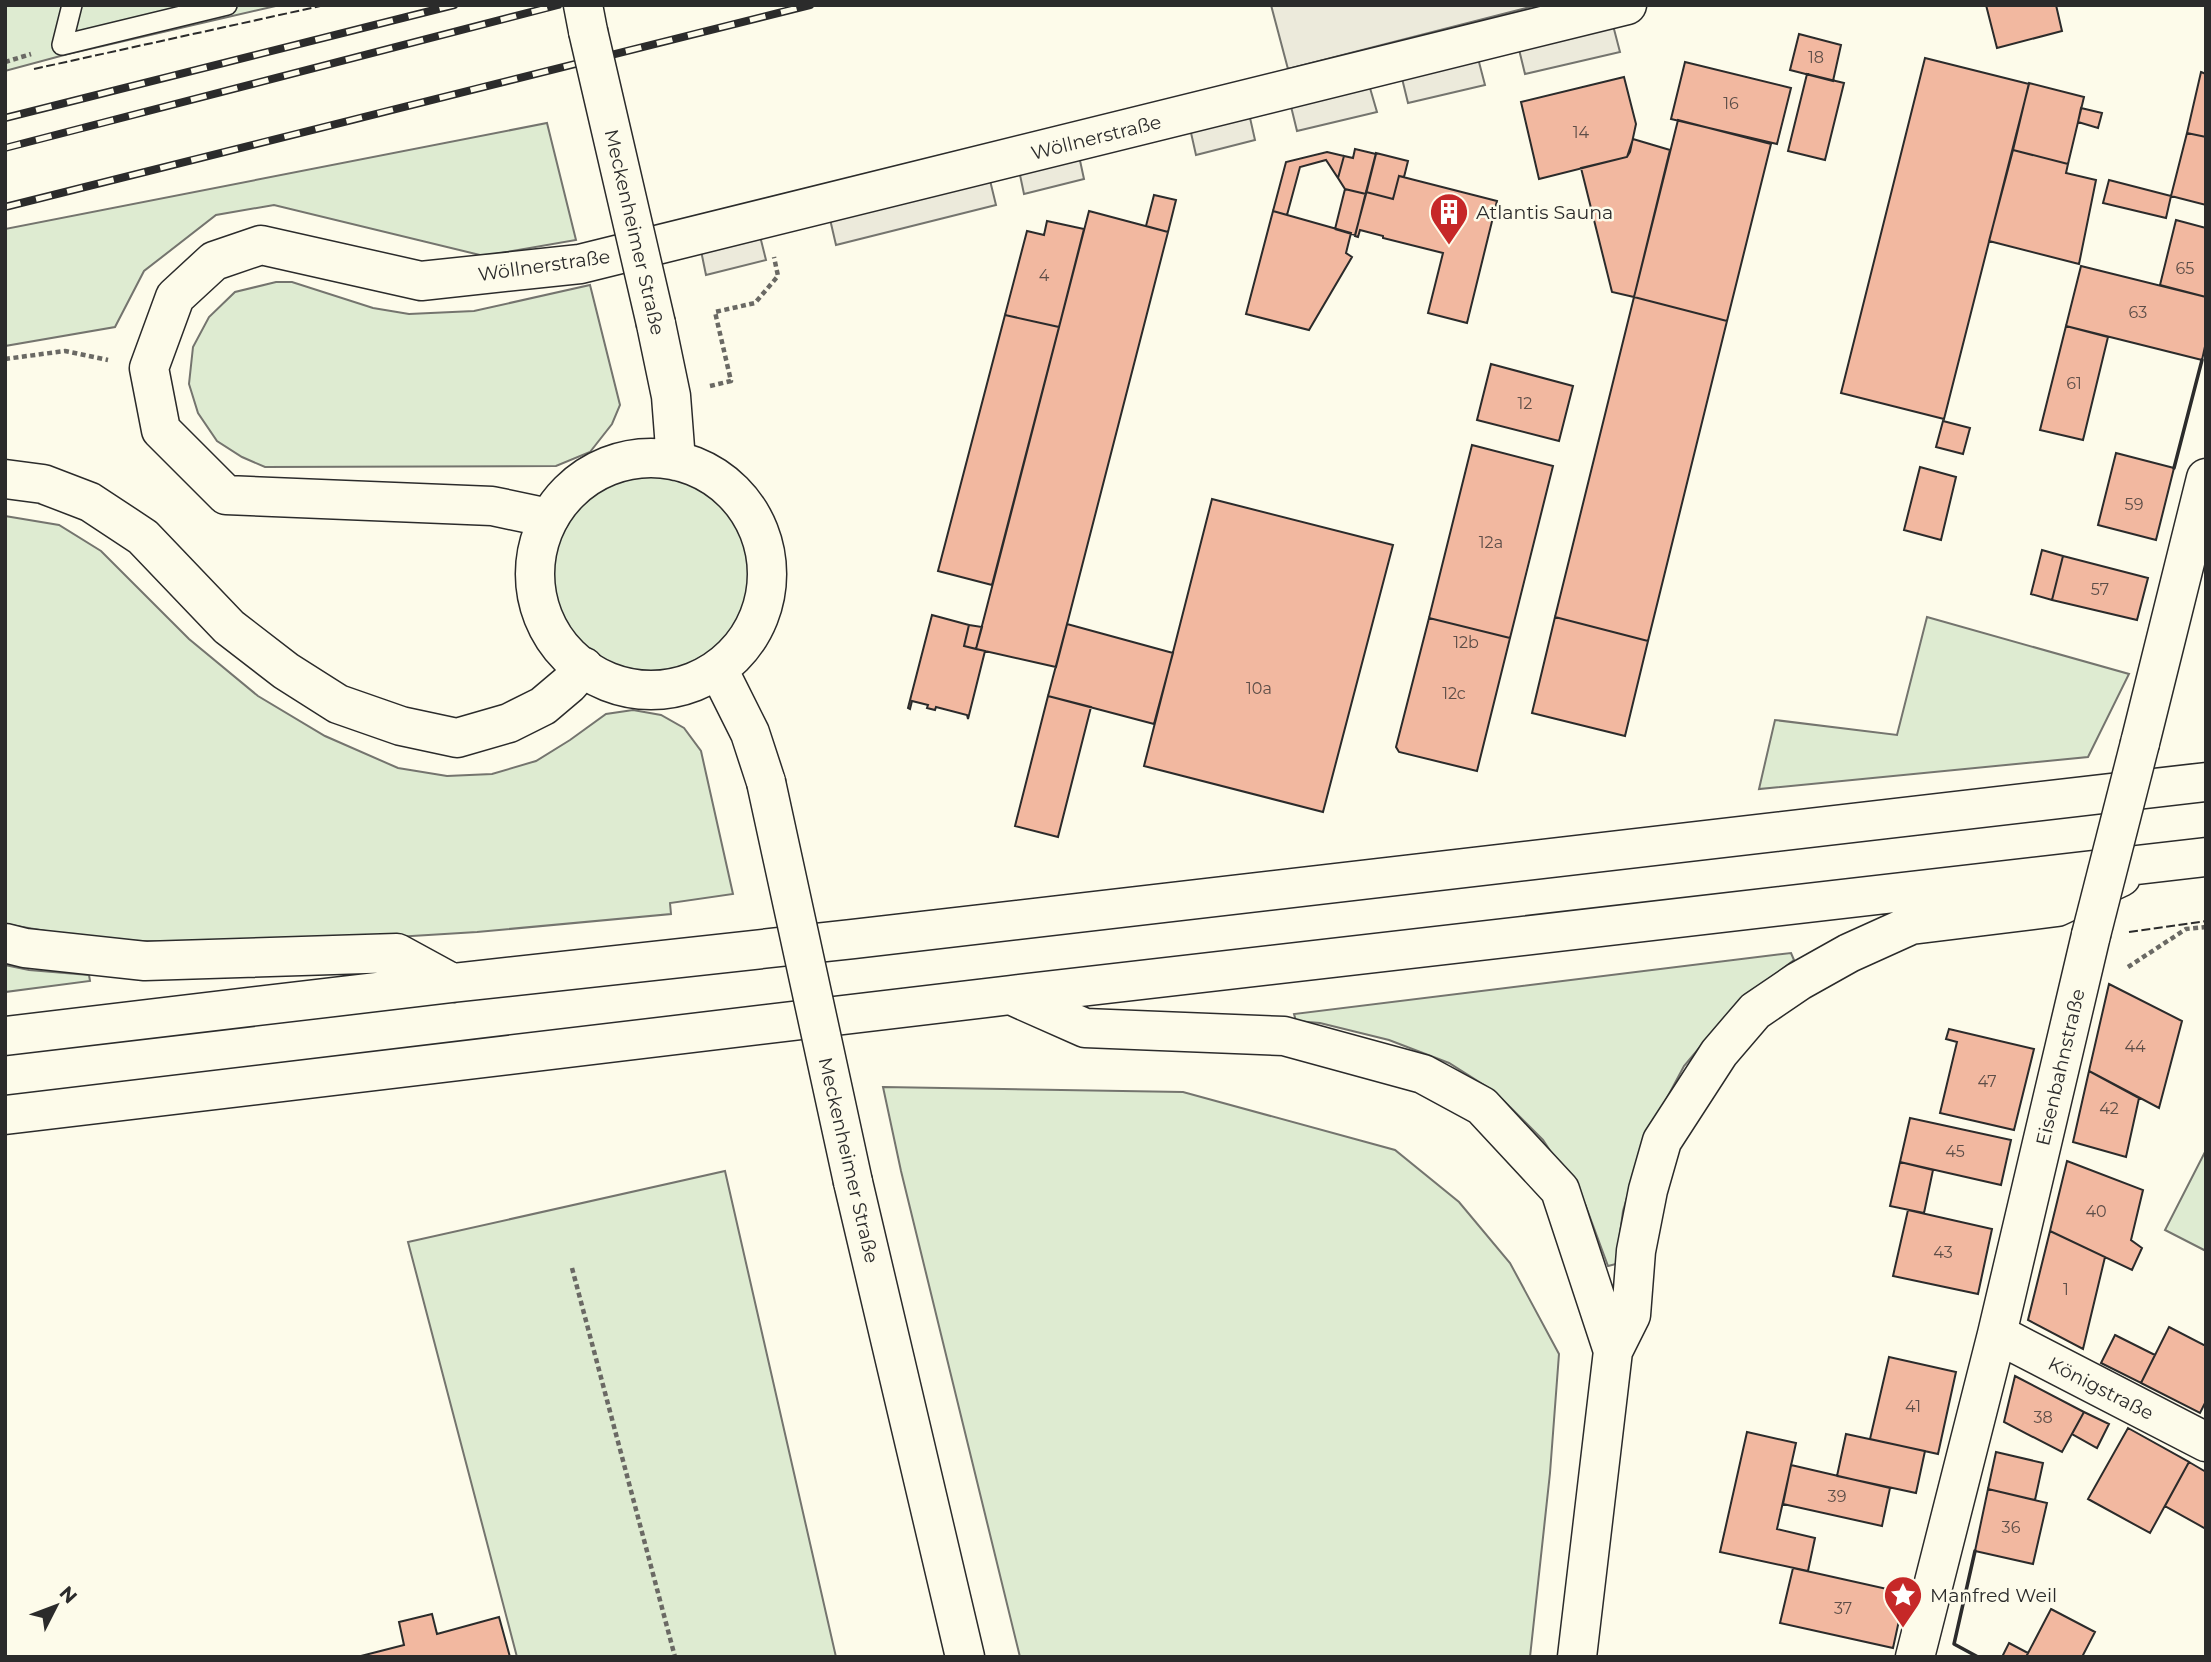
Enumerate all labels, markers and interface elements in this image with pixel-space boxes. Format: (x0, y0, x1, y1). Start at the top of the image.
house number: 18 (1808, 48, 1824, 67)
house number: 16 (1723, 94, 1739, 113)
street label: Wöllnerstraße (1029, 110, 1164, 165)
house number: 14 (1573, 123, 1590, 142)
street label: Meckenheimer Straße (600, 127, 669, 337)
building icon: Atlantis Sauna (1428, 191, 1470, 246)
place label: Atlantis Sauna (1476, 201, 1613, 224)
street label: Wöllnerstraße (476, 245, 612, 286)
house number: 65 (2176, 259, 2194, 278)
house number: 4 (1039, 266, 1050, 285)
house number: 63 (2129, 303, 2147, 322)
house number: 61 (2066, 374, 2082, 393)
house number: 12 (1518, 394, 1532, 413)
house number: 59 (2125, 495, 2143, 514)
house number: 12a (1479, 533, 1503, 552)
house number: 57 (2091, 580, 2109, 599)
house number: 12b (1453, 633, 1479, 652)
house number: 10a (1246, 679, 1272, 698)
house number: 12c (1442, 684, 1466, 703)
street label: Eisenbahnstraße (2031, 986, 2090, 1148)
house number: 44 (2124, 1037, 2146, 1056)
street label: Meckenheimer Straße (814, 1055, 883, 1265)
house number: 47 (1977, 1072, 1997, 1091)
house number: 42 (2099, 1099, 2119, 1118)
house number: 45 (1945, 1142, 1965, 1161)
house number: 40 (2085, 1202, 2107, 1221)
house number: 43 (1933, 1243, 1953, 1262)
house number: 1 (2063, 1280, 2069, 1299)
street label: Königstraße (2044, 1352, 2157, 1425)
house number: 41 (1905, 1397, 1921, 1416)
house number: 38 (2033, 1408, 2053, 1427)
house number: 39 (1828, 1487, 1846, 1506)
house number: 36 (2002, 1518, 2021, 1537)
north arrow (21, 1571, 91, 1641)
place icon: Manfred Weil (1882, 1574, 1924, 1629)
text: N (55, 1582, 82, 1608)
place label: Manfred Weil (1930, 1584, 2057, 1607)
house number: 37 (1834, 1599, 1852, 1618)

